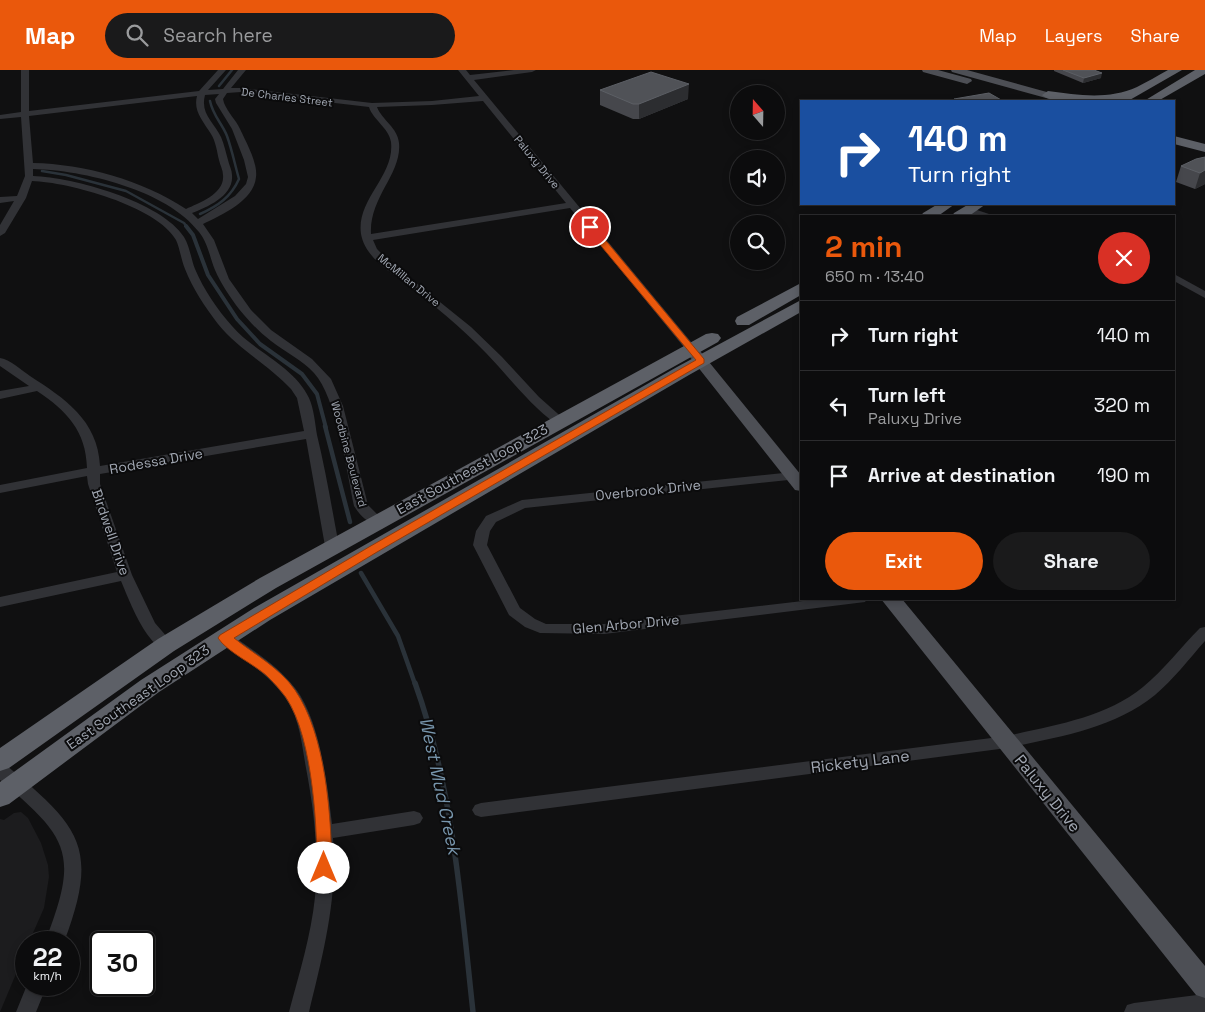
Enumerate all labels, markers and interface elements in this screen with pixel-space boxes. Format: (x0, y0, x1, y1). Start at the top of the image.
search box (105, 13, 455, 58)
text: Map (25, 20, 75, 51)
icon: search (123, 21, 151, 49)
text: Search here (163, 23, 273, 48)
text: Map (979, 24, 1017, 47)
text: Layers (1045, 24, 1102, 47)
text: Share (1130, 24, 1180, 47)
street label: De Charles Street (240, 84, 334, 110)
north arrow (730, 85, 785, 140)
map controls (730, 85, 785, 270)
text: 140 m (908, 117, 1008, 161)
icon: right (825, 120, 890, 185)
street label: Paluxy Drive (511, 132, 563, 192)
button: sound (730, 150, 785, 205)
text: Turn right (908, 160, 1011, 188)
pin (569, 206, 611, 248)
icon: arrive (576, 213, 604, 241)
button: search (730, 215, 785, 270)
text: 2 min (825, 227, 903, 266)
button: close (1098, 232, 1150, 284)
street label: McMillan Drive (375, 251, 443, 309)
text: 650 m · 13:40 (825, 266, 924, 287)
icon: right (825, 322, 853, 350)
text: Turn right (868, 323, 958, 348)
text: 140 m (1097, 323, 1150, 348)
text: Turn left (868, 383, 946, 408)
icon: left (825, 392, 853, 420)
text: 320 m (1094, 393, 1150, 418)
street label: Woodbine Boulevard (328, 400, 370, 508)
text: Paluxy Drive (868, 408, 962, 429)
street label: East Southeast Loop 323 (393, 420, 551, 518)
street label: Rodessa Drive (108, 444, 204, 478)
icon: arrive (825, 462, 853, 490)
text: Arrive at destination (868, 463, 1056, 488)
text: 190 m (1097, 463, 1150, 488)
street label: Overbrook Drive (594, 475, 702, 505)
street label: Birdwell Drive (88, 486, 134, 578)
button: Exit (825, 532, 983, 590)
button: Share (993, 532, 1150, 590)
street label: Glen Arbor Drive (572, 610, 680, 638)
street label: East Southeast Loop 323 (63, 641, 213, 753)
water label: West Mud Creek (415, 715, 467, 859)
street label: Rickety Lane (809, 745, 911, 778)
street label: Paluxy Drive (1010, 750, 1085, 836)
position arrow (297, 841, 349, 893)
speed limit sign: 30 (90, 931, 155, 996)
text: 22 (33, 941, 62, 973)
text: km/h (33, 968, 62, 984)

